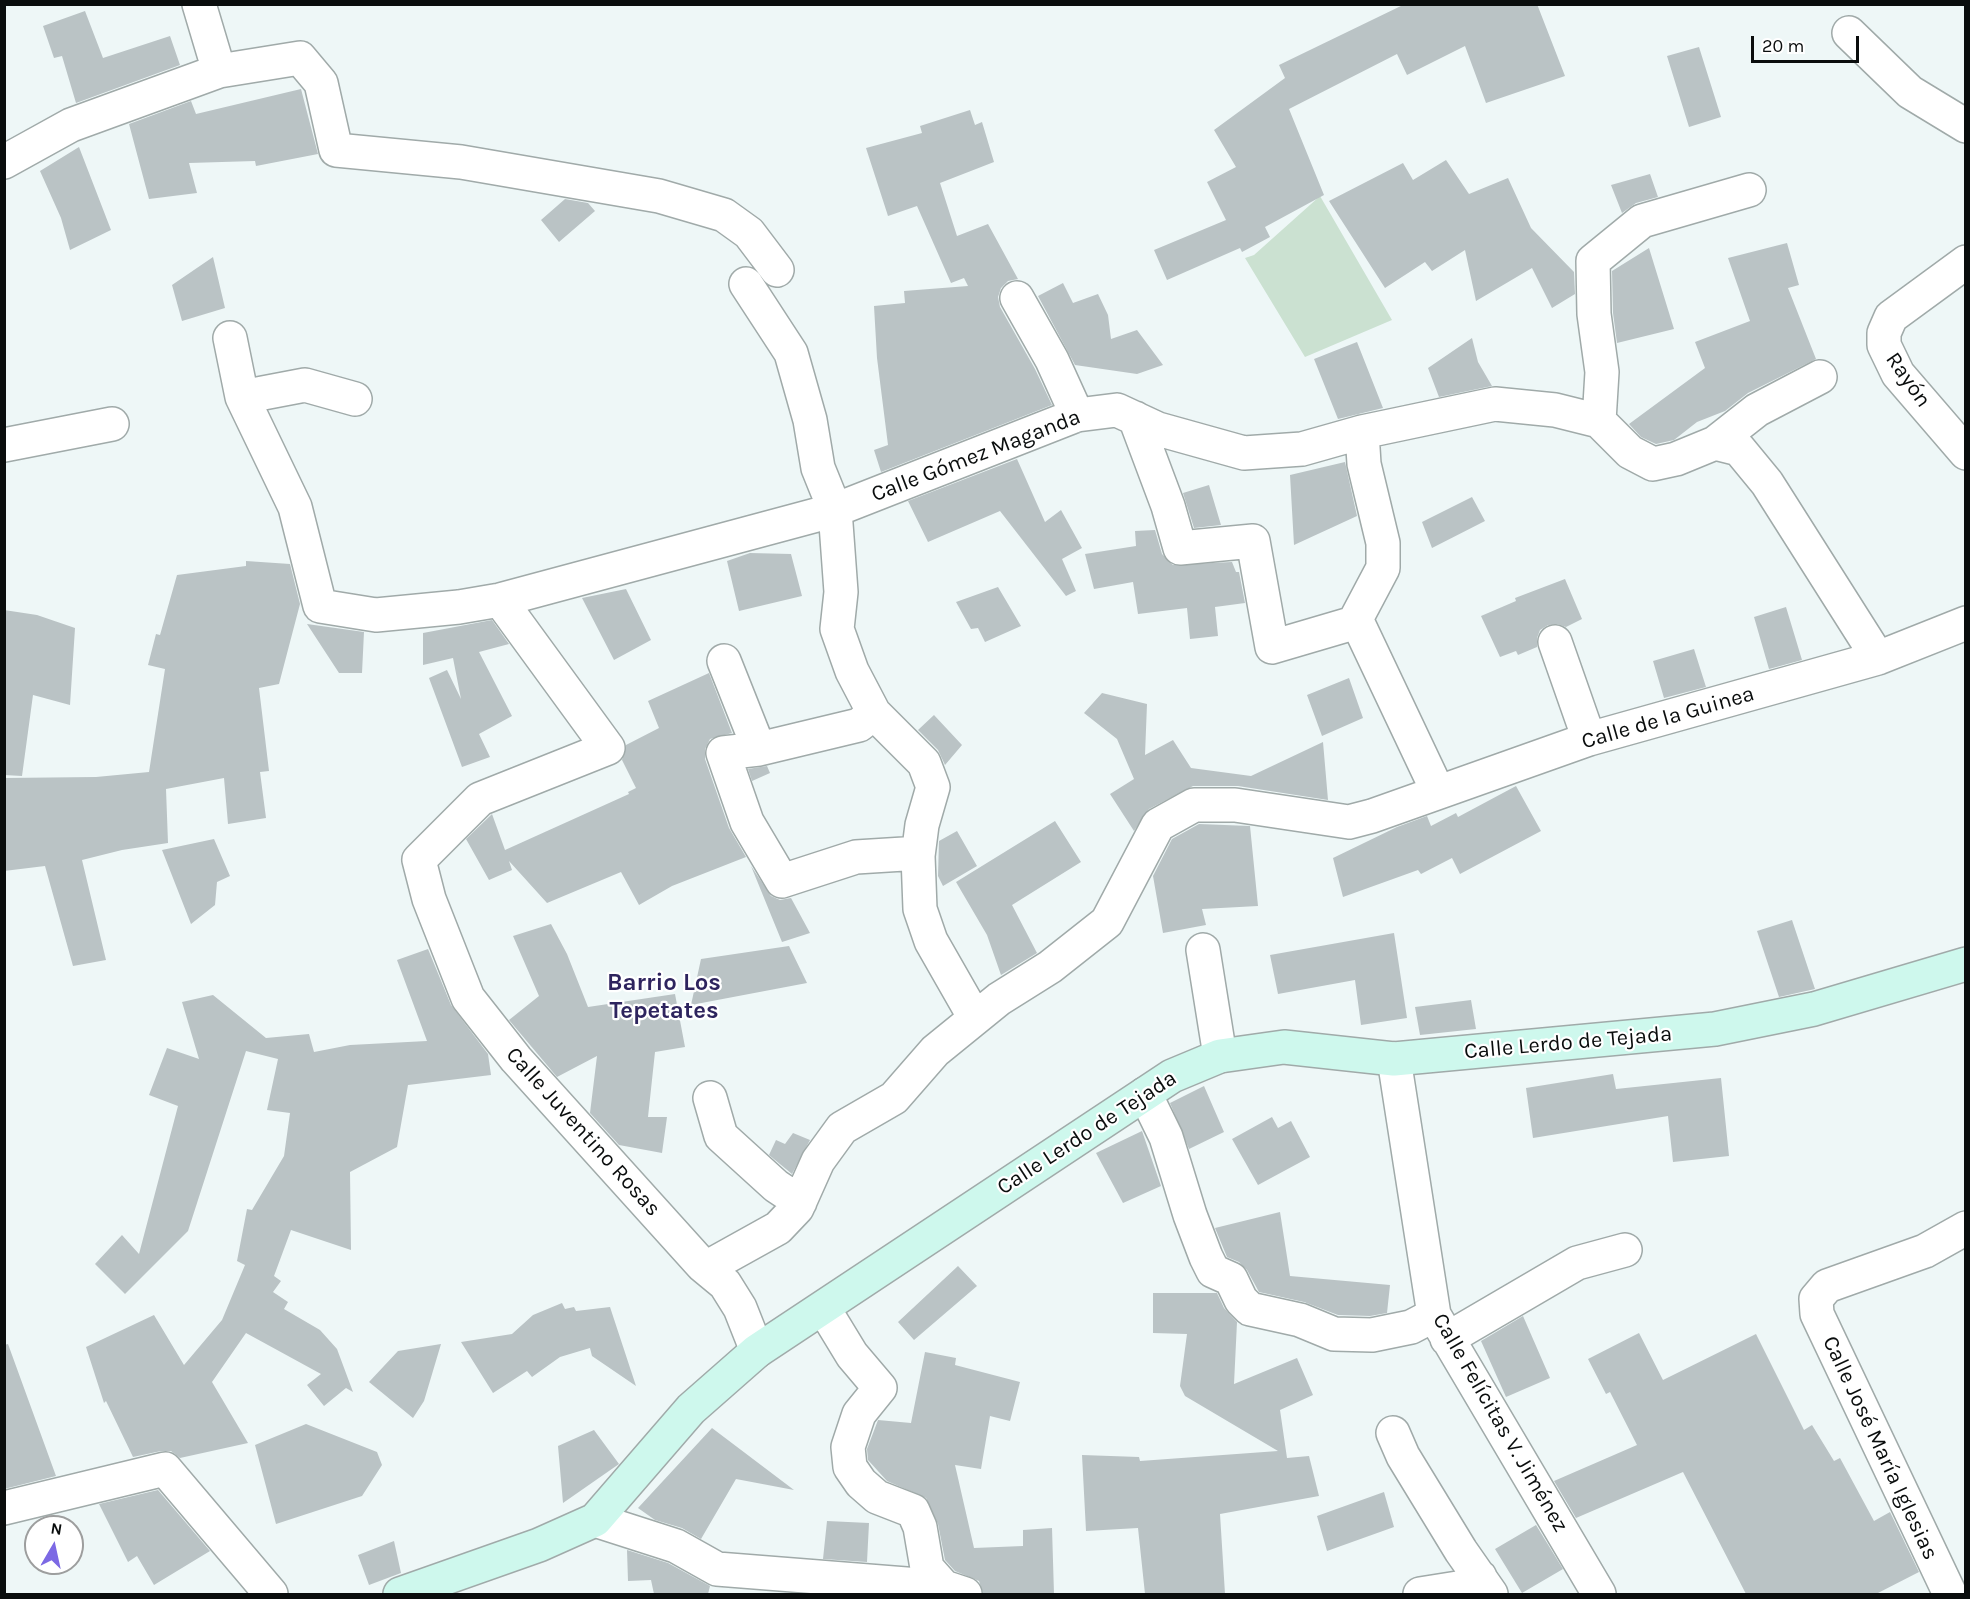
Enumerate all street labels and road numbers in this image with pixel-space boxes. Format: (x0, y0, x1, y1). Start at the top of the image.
street label: Rayón (1880, 347, 1936, 413)
street label: Calle Gómez Maganda (868, 404, 1084, 508)
street label: Calle de la Guinea (1579, 681, 1757, 755)
street label: Calle Lerdo de Tejada (1463, 1021, 1673, 1065)
street label: Calle Juventino Rosas (500, 1042, 666, 1222)
street label: Calle Lerdo de Tejada (992, 1065, 1182, 1201)
street label: Calle Felícitas V. Jiménez (1426, 1309, 1574, 1537)
street label: Calle José María Iglesias (1817, 1332, 1943, 1564)

